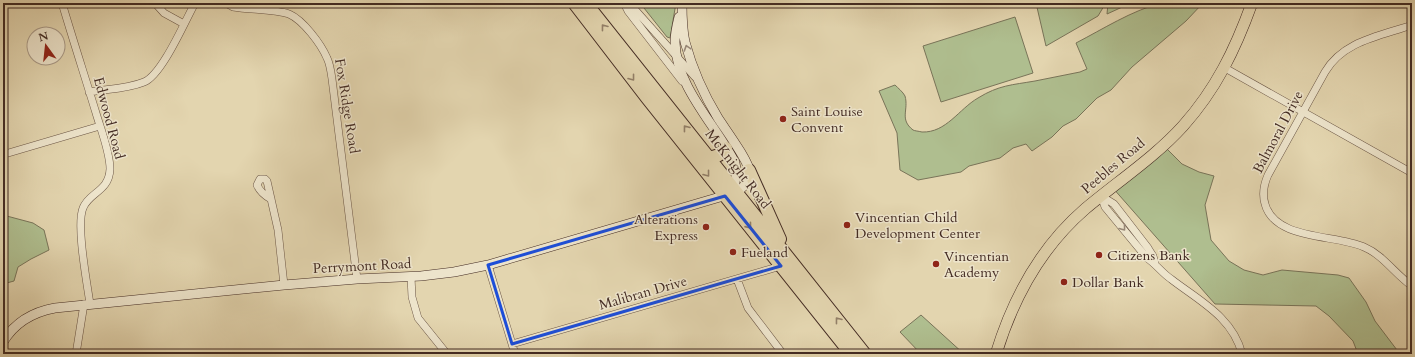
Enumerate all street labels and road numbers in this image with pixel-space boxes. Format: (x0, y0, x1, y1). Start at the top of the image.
street label: Fox Ridge Road (330, 57, 364, 155)
street label: Edwood Road (89, 75, 129, 162)
street label: Balmoral Drive (1248, 87, 1308, 177)
street label: McKnight Road (701, 125, 775, 213)
street label: Peebles Road (1077, 133, 1149, 198)
street label: Perrymont Road (312, 254, 412, 278)
street label: Malibran Drive (597, 271, 689, 315)

